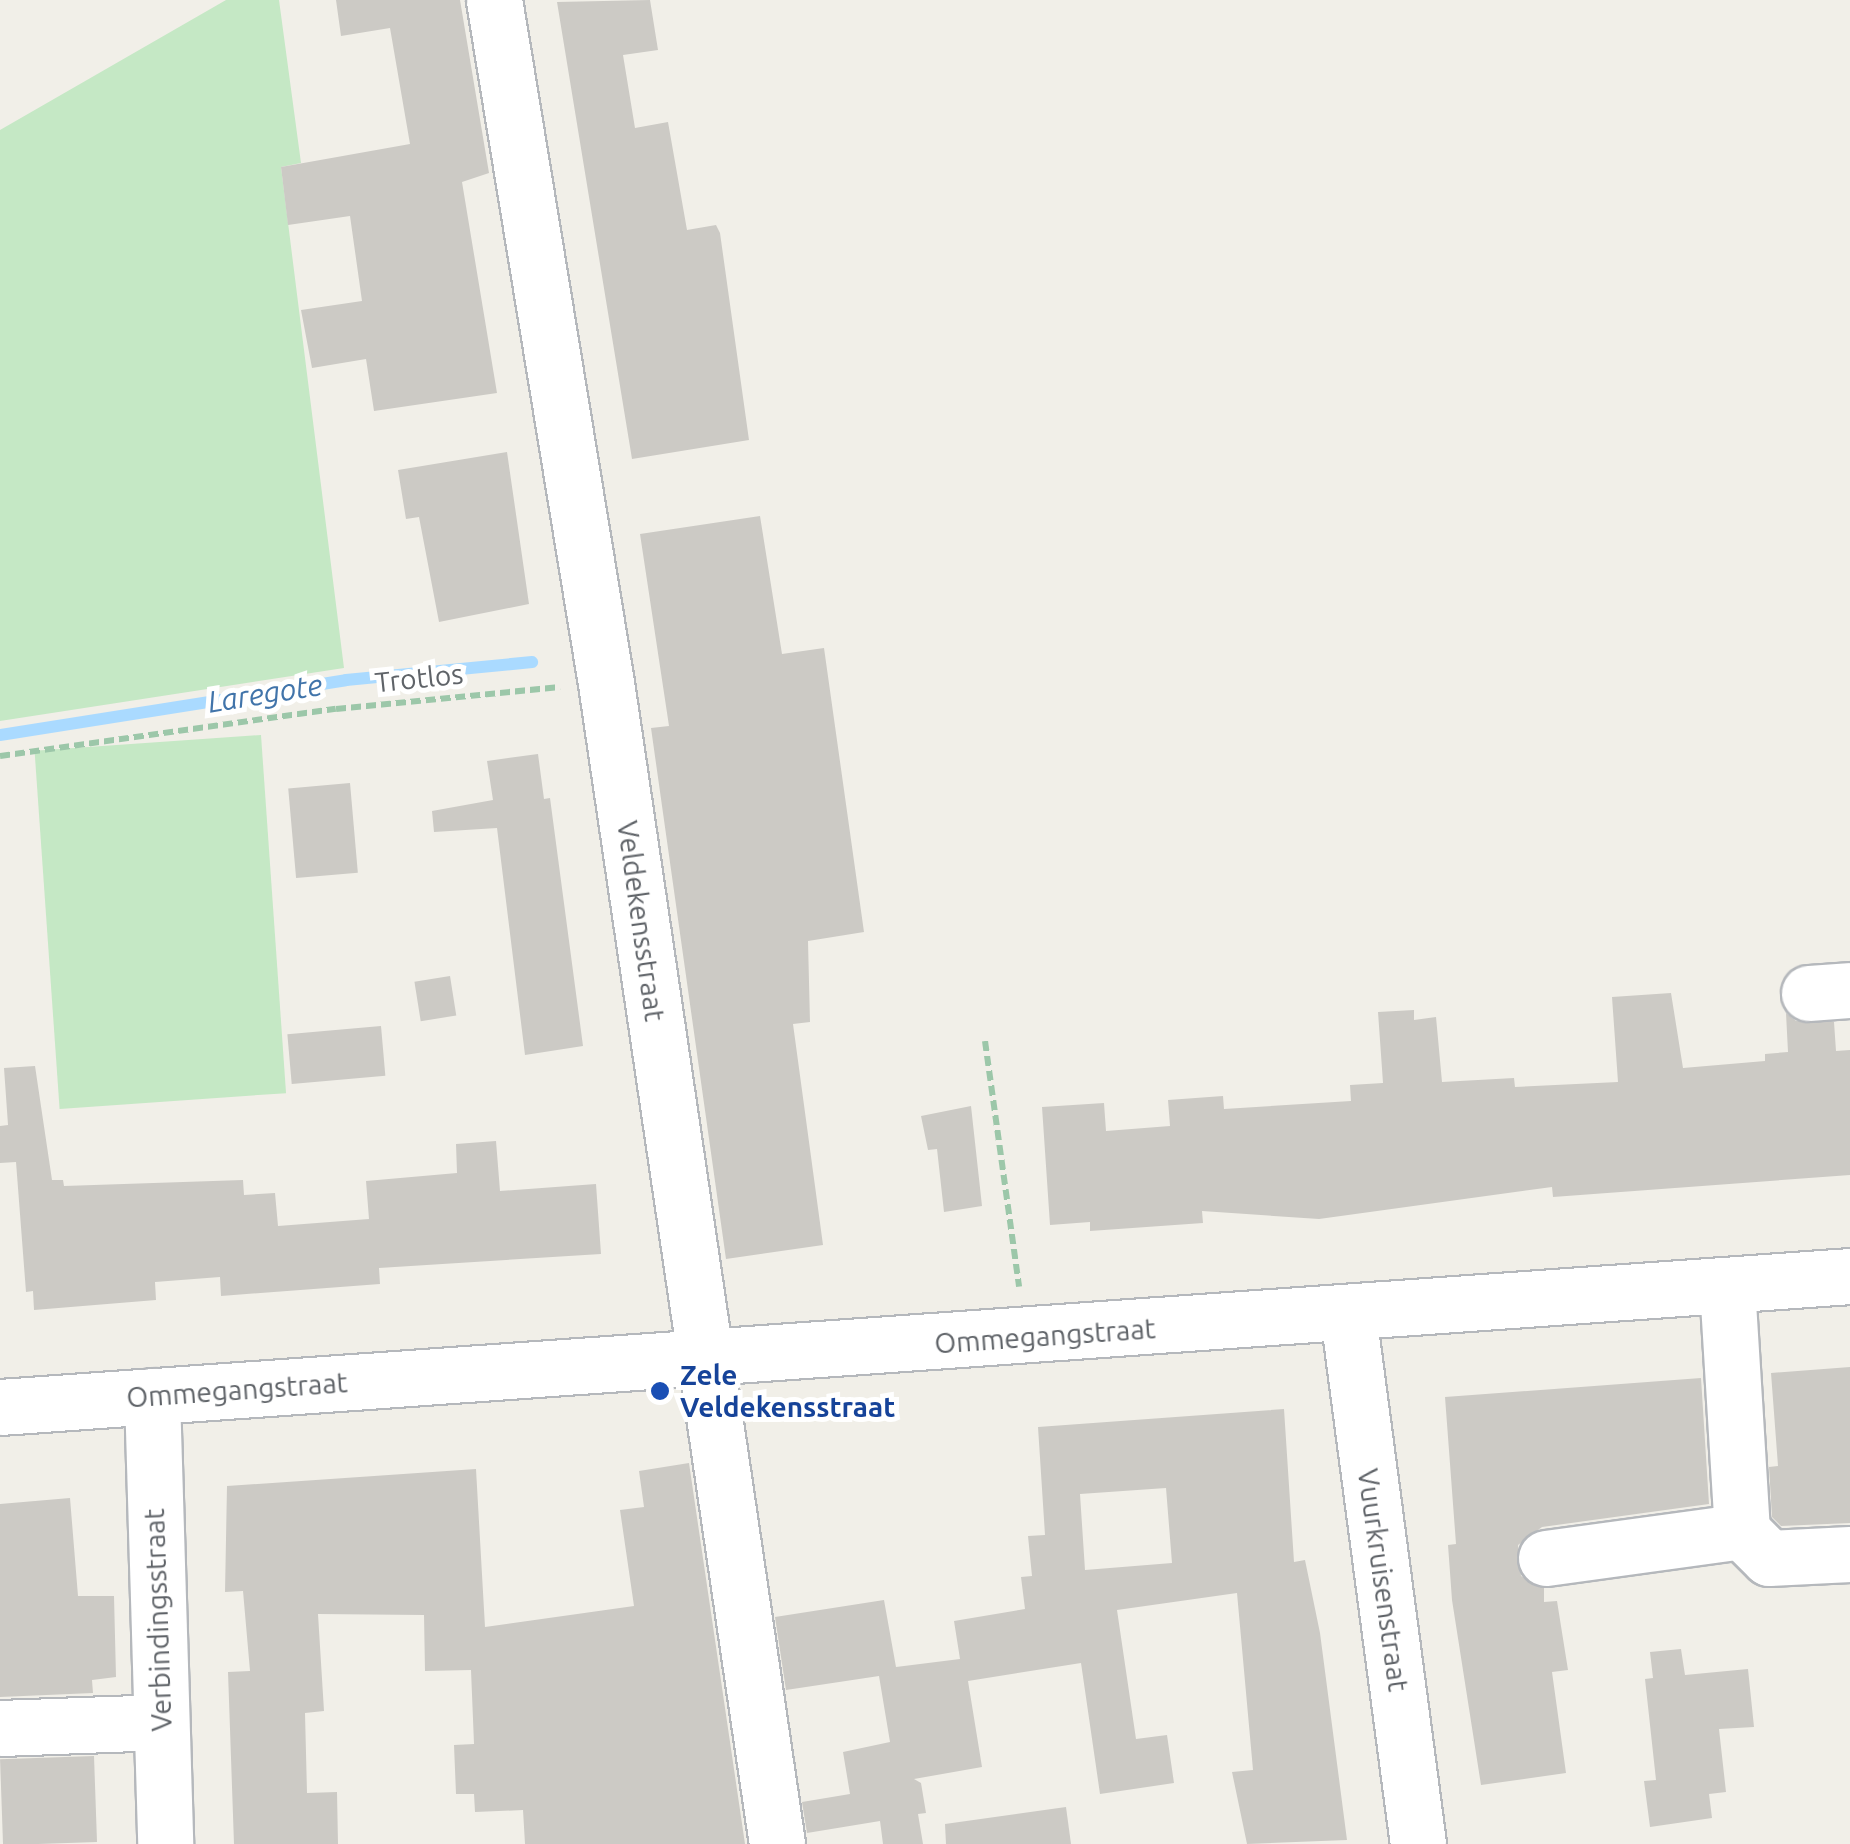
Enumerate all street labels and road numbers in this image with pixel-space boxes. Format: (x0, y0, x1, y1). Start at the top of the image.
street label: Trotlos (373, 657, 465, 699)
street label: Veldekensstraat (610, 819, 672, 1023)
street label: Ommegangstraat (933, 1312, 1157, 1360)
street label: Ommegangstraat (125, 1366, 349, 1414)
street label: Vuurkruisenstraat (1351, 1466, 1415, 1694)
street label: Verbindingsstraat (137, 1508, 179, 1732)

